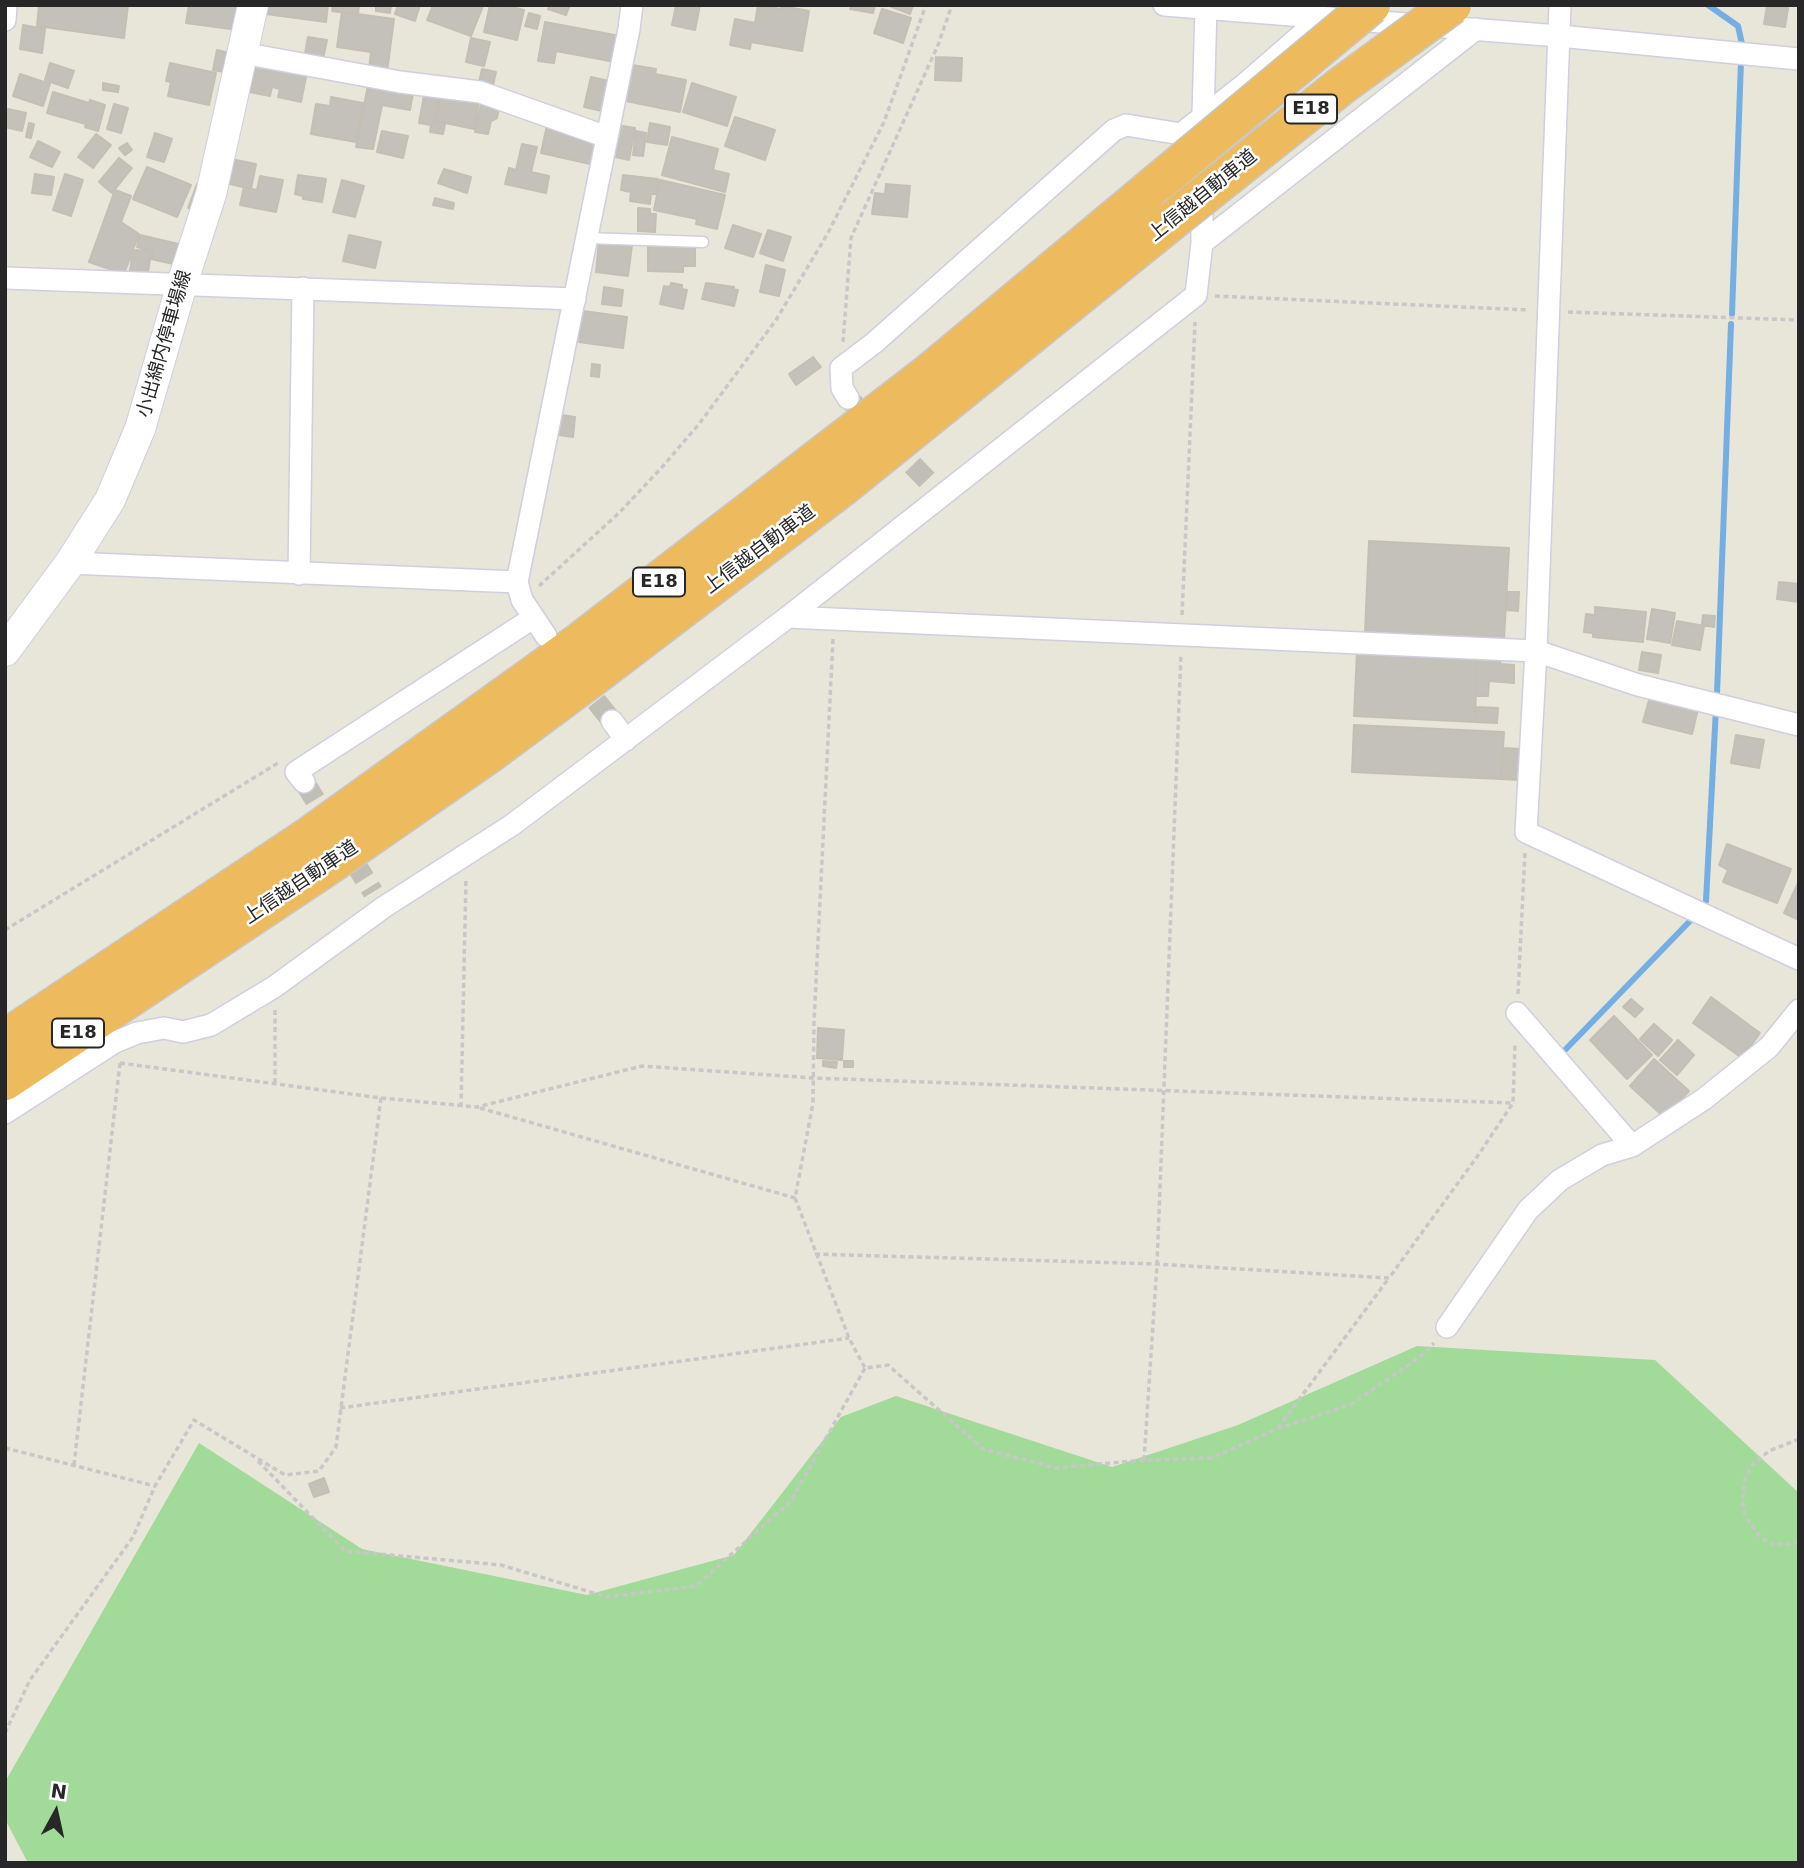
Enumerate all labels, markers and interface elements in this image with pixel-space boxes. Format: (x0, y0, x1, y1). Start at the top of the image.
road number: E18 (1285, 94, 1337, 124)
street label: 上信越自動車道 (1144, 145, 1262, 247)
street label: 小出綿内停車場線 (133, 268, 197, 420)
street label: 上信越自動車道 (700, 501, 820, 599)
road number: E18 (633, 568, 685, 596)
street label: 上信越自動車道 (239, 836, 363, 930)
road number: E18 (52, 1018, 104, 1048)
north arrow (21, 1777, 91, 1847)
text: N (50, 1779, 68, 1803)

